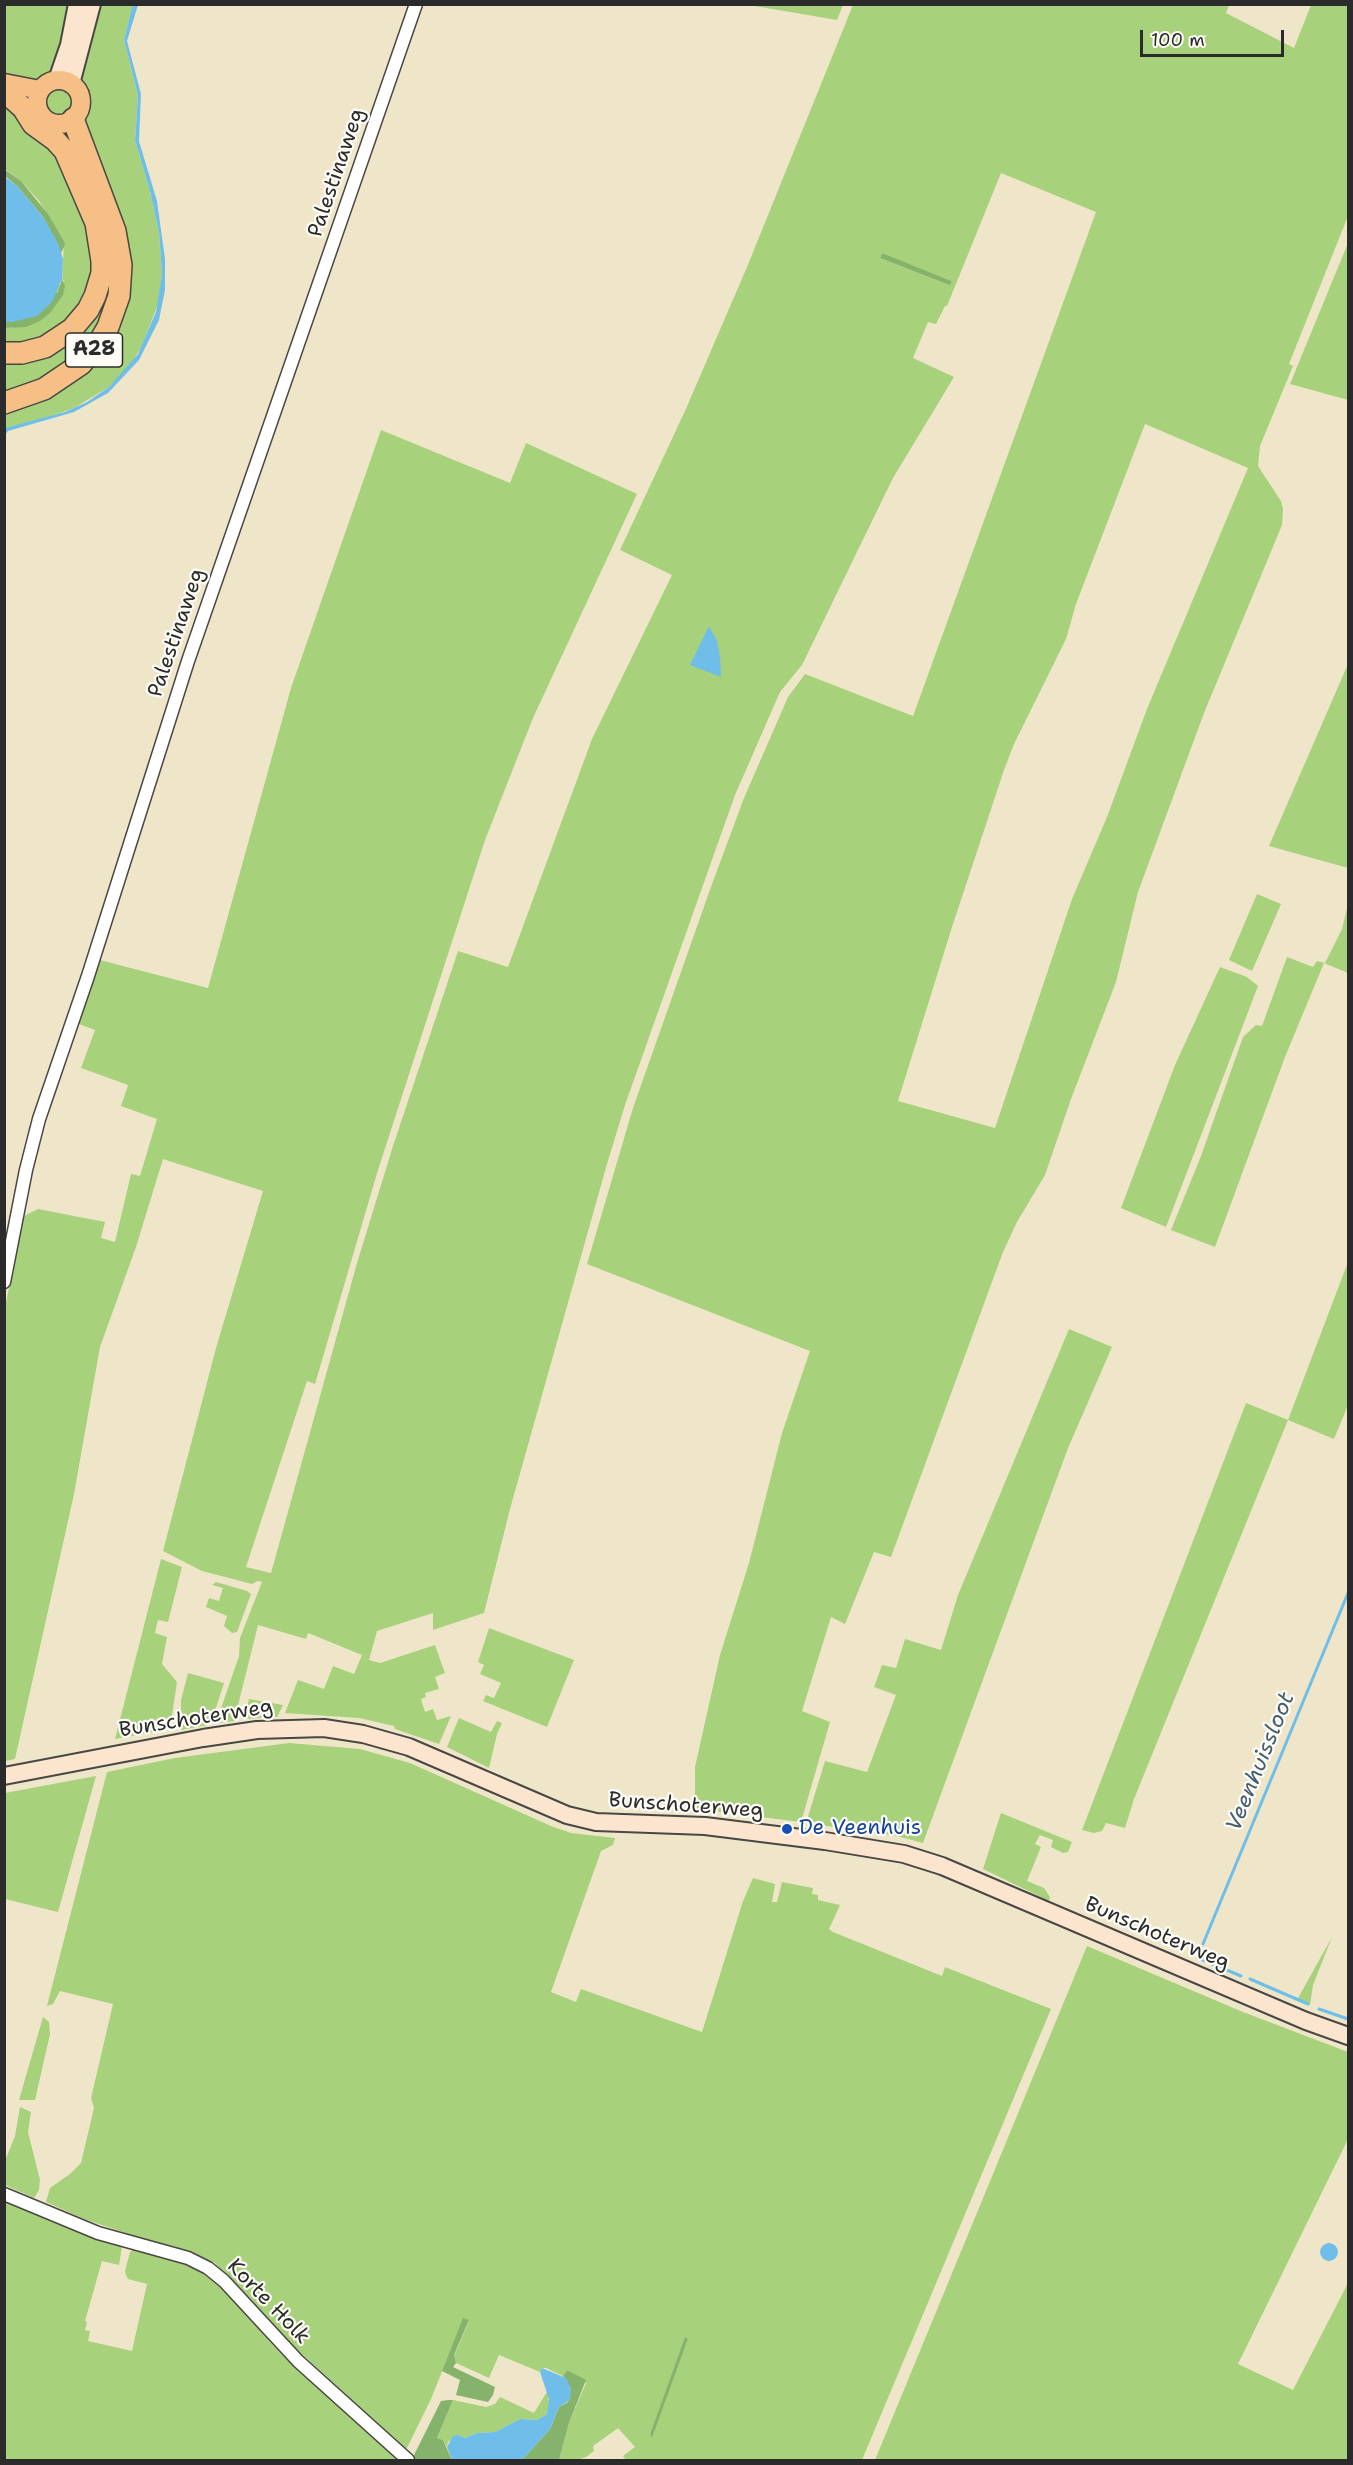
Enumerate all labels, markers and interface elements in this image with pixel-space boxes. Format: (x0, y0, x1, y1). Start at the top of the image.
scale bar (1143, 18, 1287, 56)
text: 100 m (1151, 28, 1205, 52)
street label: Palestinaweg (303, 106, 371, 240)
road number: A28 (66, 333, 122, 367)
street label: Palestinaweg (143, 566, 211, 700)
water label: Veenhuissloot (1221, 1689, 1301, 1835)
street label: Bunschoterweg (118, 1694, 274, 1744)
street label: Bunschoterweg (608, 1788, 764, 1824)
place label: De Veenhuis (799, 1816, 921, 1842)
marker: De Veenhuis (780, 1822, 794, 1836)
street label: Bunschoterweg (1081, 1892, 1233, 1976)
street label: Korte Holk (221, 2254, 315, 2350)

